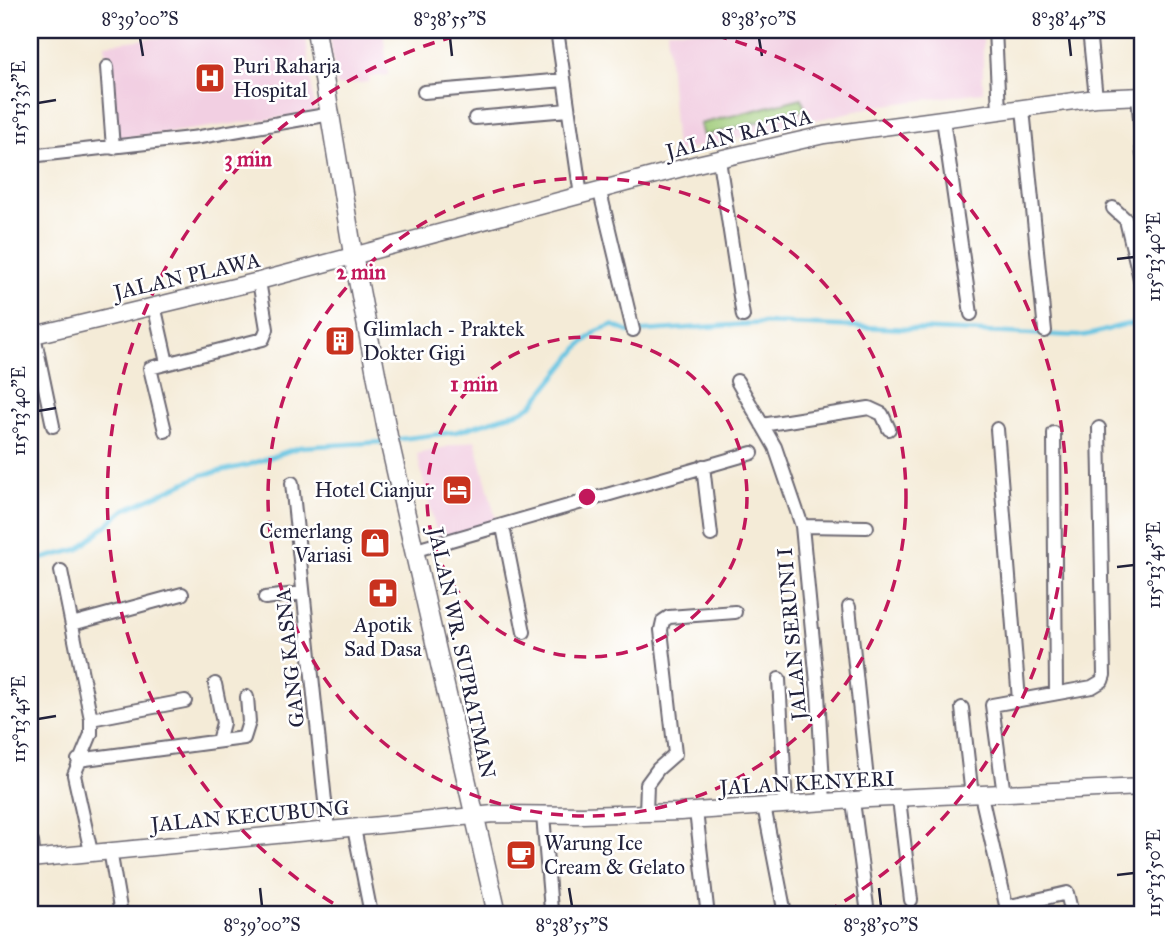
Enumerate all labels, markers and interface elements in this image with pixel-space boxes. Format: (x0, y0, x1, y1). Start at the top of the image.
text: 8°39'00"S (101, 8, 179, 30)
text: 8°38'55"S (414, 8, 486, 30)
text: 8°38'50"S (722, 8, 796, 30)
text: 8°38'45"S (1032, 8, 1106, 30)
place label: Puri Raharja Hospital (233, 53, 341, 103)
text: 115°13'35"E (8, 61, 30, 145)
hospital icon: Puri Raharja Hospital (193, 61, 227, 95)
street label: JALAN RATNA (661, 103, 815, 165)
text: 3 min (224, 146, 272, 172)
text: 115°13'40"E (1143, 212, 1165, 302)
street label: JALAN PLAWA (109, 247, 263, 306)
text: 2 min (336, 259, 386, 285)
place label: Glimlach - Praktek Dokter Gigi (363, 316, 525, 366)
building icon: Glimlach - Praktek Dokter Gigi (323, 324, 357, 358)
text: 115°13'40"E (8, 366, 30, 456)
text: 1 min (450, 371, 498, 397)
hotel icon: Hotel Cianjur (440, 473, 474, 507)
place label: Hotel Cianjur (314, 477, 434, 503)
centre of rings (575, 485, 599, 509)
place label: Cemerlang Variasi (259, 518, 352, 568)
text: 115°13'45"E (1143, 521, 1165, 609)
street label: JALAN WR. SUPRATMAN (422, 523, 501, 781)
shop icon: Cemerlang Variasi (358, 526, 392, 560)
street label: JALAN SERUNI I (772, 547, 813, 723)
pharmacy icon: Apotik Sad Dasa (366, 576, 400, 610)
street label: GANG KASNA (270, 587, 310, 729)
place label: Apotik Sad Dasa (344, 612, 422, 662)
text: 115°13'45"E (8, 675, 30, 763)
street label: JALAN KENYERI (717, 765, 895, 801)
street label: JALAN KECUBUNG (148, 794, 350, 838)
text: 115°13'50"E (1143, 829, 1165, 917)
place label: Warung Ice Cream & Gelato (544, 830, 685, 880)
cafe icon: Warung Ice Cream & Gelato (504, 838, 538, 872)
text: 8°39'00"S (223, 914, 301, 936)
text: 8°38'55"S (536, 914, 608, 936)
text: 8°38'50"S (844, 914, 918, 936)

